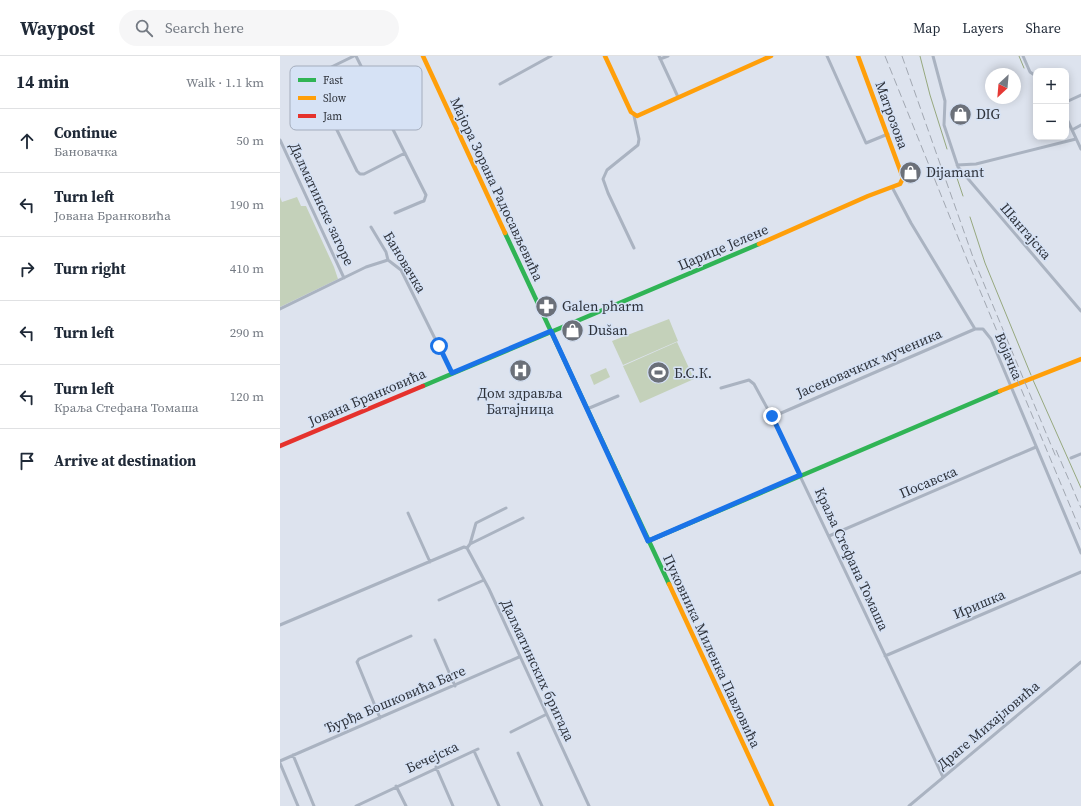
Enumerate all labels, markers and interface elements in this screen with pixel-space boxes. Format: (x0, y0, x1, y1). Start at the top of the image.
search box (119, 10, 399, 46)
text: Waypost (20, 15, 95, 41)
icon: search (133, 17, 155, 39)
text: Search here (165, 17, 244, 38)
text: Map (913, 18, 940, 38)
text: Layers (962, 18, 1004, 38)
text: Share (1026, 18, 1061, 38)
legend (290, 66, 422, 130)
north arrow (985, 68, 1021, 104)
map controls (1033, 68, 1069, 140)
button: + (1033, 68, 1069, 104)
text: 14 min (16, 70, 69, 94)
text: Fast (323, 73, 343, 88)
text: Walk · 1.1 km (186, 74, 264, 91)
street label: Матрозова (871, 78, 914, 152)
text: Slow (323, 91, 347, 106)
street label: Мајора Зорана Радосављевића (446, 94, 549, 285)
shop icon: DIG (947, 101, 973, 127)
place label: DIG (976, 104, 1000, 124)
button: − (1033, 104, 1069, 140)
text: Jam (322, 109, 342, 124)
text: Continue (54, 122, 117, 143)
icon: ahead (16, 130, 38, 152)
text: 50 m (236, 132, 264, 149)
street label: Далматинске загоре (285, 139, 359, 269)
text: Бановачка (54, 143, 118, 160)
shop icon: Dijamant (898, 159, 924, 185)
place label: Dijamant (926, 162, 984, 182)
text: Turn left (54, 186, 114, 207)
icon: left (16, 194, 38, 216)
text: 190 m (230, 196, 264, 213)
street label: Шангајска (996, 198, 1057, 264)
text: Јована Бранковића (54, 207, 171, 224)
street label: Царице Јелене (675, 219, 771, 275)
street label: Бановачка (379, 227, 432, 297)
icon: right (16, 258, 38, 280)
text: Turn right (54, 258, 126, 279)
text: 410 m (230, 260, 264, 277)
pharmacy icon: Galen pharm (534, 293, 560, 319)
place label: Galen pharm (562, 296, 644, 316)
shop icon: Dušan (559, 317, 585, 343)
place label: Dušan (588, 320, 628, 340)
icon: left (16, 322, 38, 344)
text: Turn left (54, 322, 114, 343)
street label: Јасеновачких мученика (792, 323, 946, 403)
text: 290 m (230, 324, 264, 341)
street label: Војачка (990, 329, 1028, 383)
route start (430, 337, 448, 355)
hospital icon: Дом здравља Батајница (507, 358, 533, 384)
sports icon: Б.С.К. (646, 360, 672, 386)
street label: Јована Бранковића (304, 363, 430, 431)
place label: Б.С.К. (674, 363, 712, 383)
text: Turn left (54, 378, 114, 399)
place label: Дом здравља Батајница (478, 383, 563, 419)
icon: left (16, 386, 38, 408)
text: 120 m (230, 388, 264, 405)
text: Краља Стефана Томаша (54, 399, 199, 416)
route end (763, 407, 781, 425)
icon: arrive (16, 450, 38, 472)
text: Arrive at destination (54, 450, 196, 471)
street label: Посавска (896, 461, 961, 503)
street label: Краља Стефана Томаша (810, 484, 894, 635)
street label: Пуковника Миленка Павловића (658, 551, 766, 752)
street label: Иришка (950, 584, 1009, 624)
street label: Далматинских бригада (496, 596, 580, 745)
street label: Ђурђа Бошковића Бате (321, 660, 469, 738)
street label: Драге Михајловића (932, 675, 1044, 774)
street label: Бечејска (402, 736, 462, 778)

